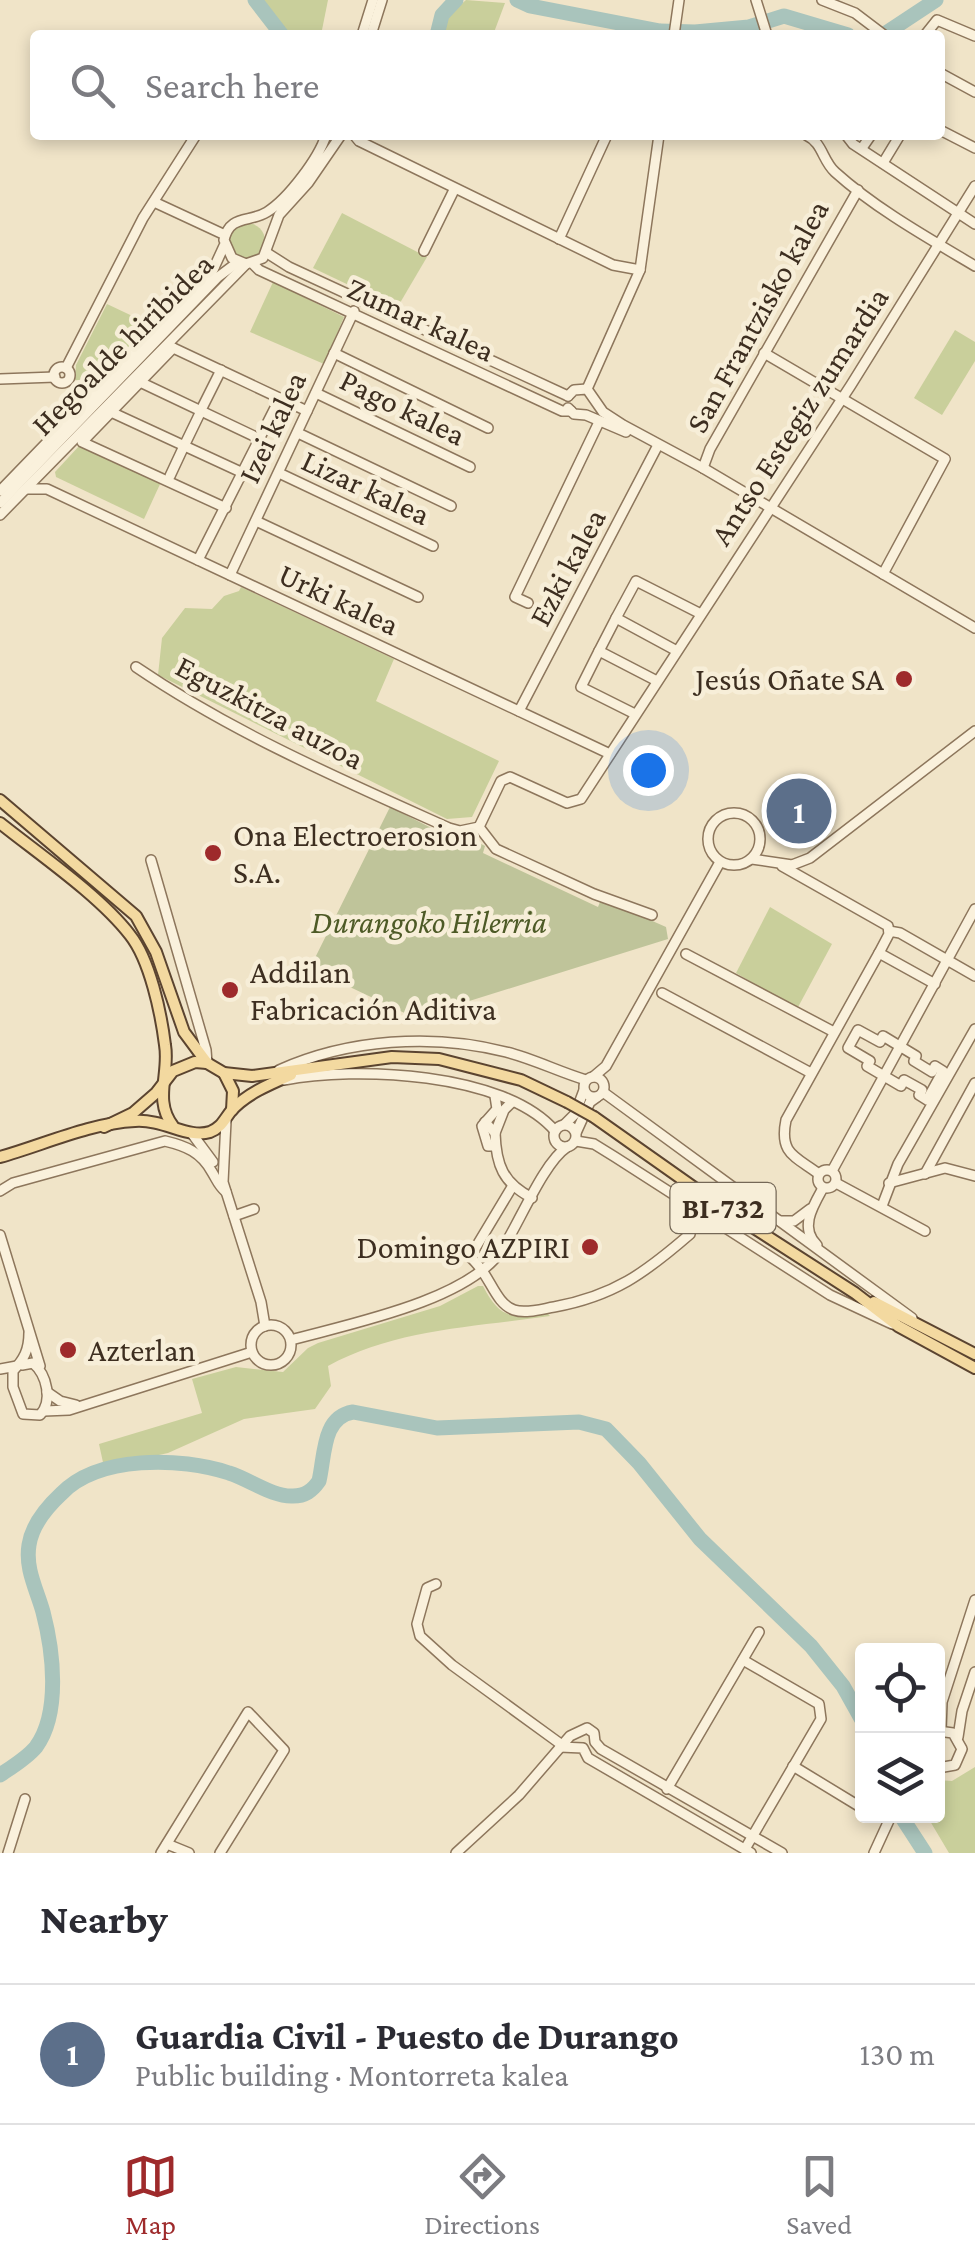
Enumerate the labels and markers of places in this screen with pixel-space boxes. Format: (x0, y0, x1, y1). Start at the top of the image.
place label: Jesús Oñate SA (692, 661, 885, 697)
marker: Jesús Oñate SA (893, 668, 915, 690)
pin: 1 (766, 774, 832, 848)
place label: Ona Electroerosion S.A. (233, 817, 477, 890)
marker: Ona Electroerosion S.A. (202, 842, 224, 864)
place label: Addilan Fabricación Aditiva (250, 954, 497, 1027)
marker: Addilan Fabricación Aditiva (219, 979, 241, 1001)
place label: Domingo AZPIRI (357, 1229, 570, 1265)
marker: Domingo AZPIRI (579, 1236, 601, 1258)
place label: Azterlan (88, 1332, 196, 1368)
marker: Azterlan (57, 1339, 79, 1361)

